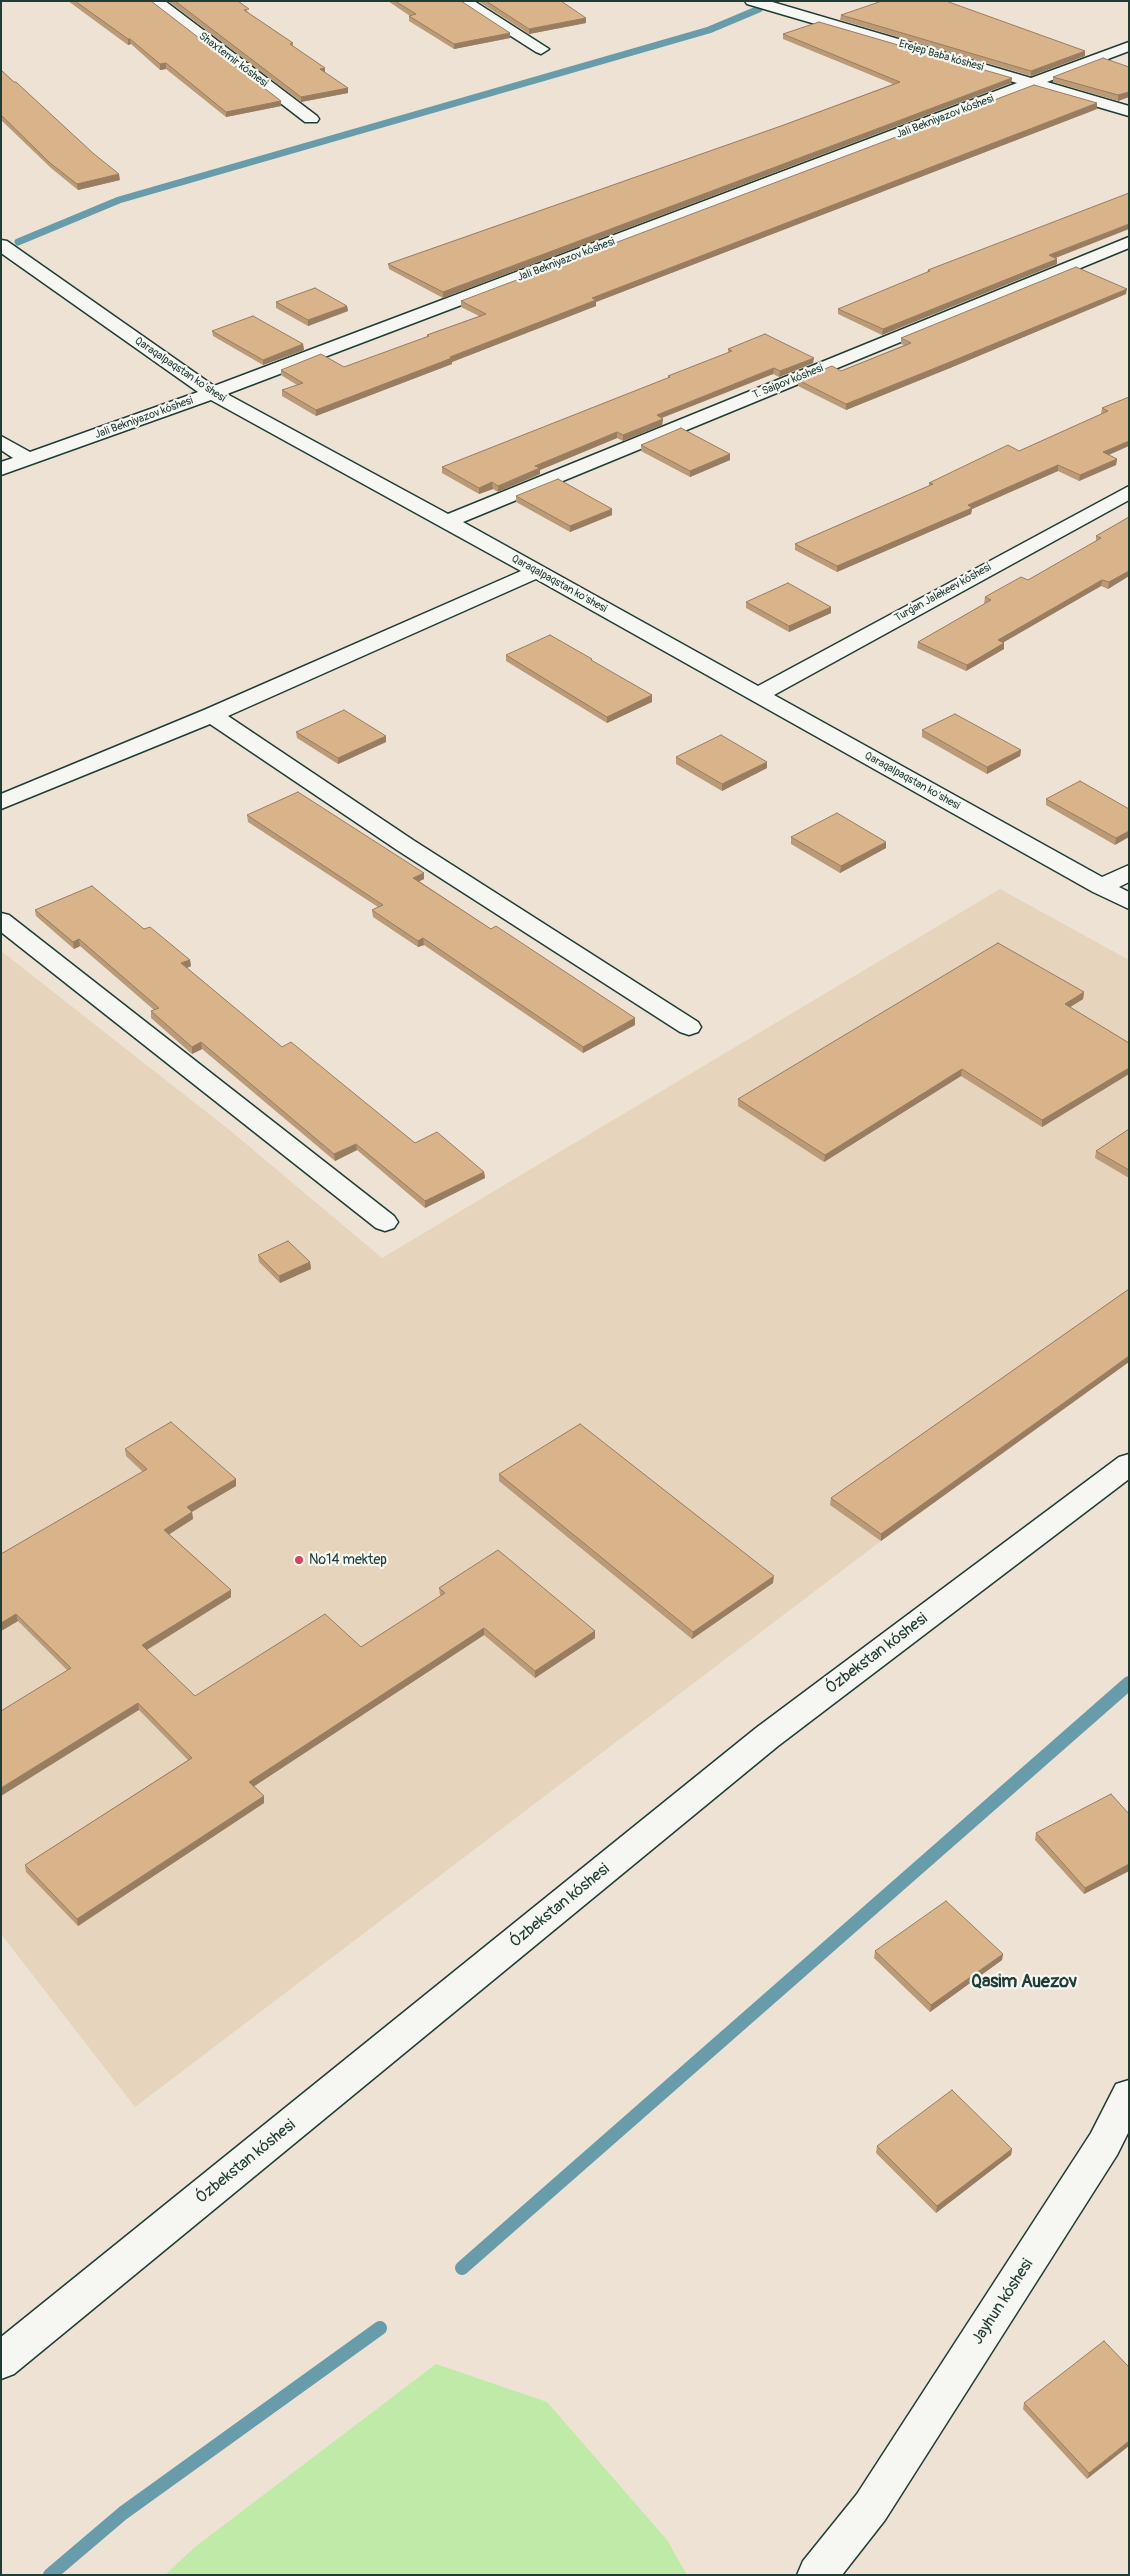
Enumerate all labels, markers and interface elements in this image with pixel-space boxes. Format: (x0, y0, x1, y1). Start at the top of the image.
street label: Shaxtemir kóshesi (196, 30, 270, 90)
street label: Erejep Baba kóshesi (897, 38, 985, 74)
street label: Jali Bekniyazov kóshesi (894, 92, 996, 142)
street label: Jali Bekniyazov kóshesi (515, 235, 617, 285)
street label: Qaraqalpaqstan ko'shesi (132, 335, 228, 405)
street label: T. Saipov kóshesi (751, 362, 825, 402)
street label: Jali Bekniyazov kóshesi (93, 394, 195, 442)
street label: Qaraqalpaqstan ko'shesi (509, 552, 609, 616)
street label: Turǵan Jalekeev kóshesi (892, 561, 994, 625)
street label: Qaraqalpaqstan ko'shesi (862, 749, 962, 813)
place label: №14 mektep (309, 1552, 387, 1568)
marker: №14 mektep (293, 1554, 305, 1566)
street label: Ózbekstan kóshesi (822, 1609, 932, 1699)
street label: Ózbekstan kóshesi (506, 1860, 614, 1952)
district label: Qasim Auezov (971, 1971, 1077, 1993)
street label: Ózbekstan kóshesi (192, 2116, 300, 2208)
street label: Jayhun kóshesi (968, 2256, 1038, 2348)

